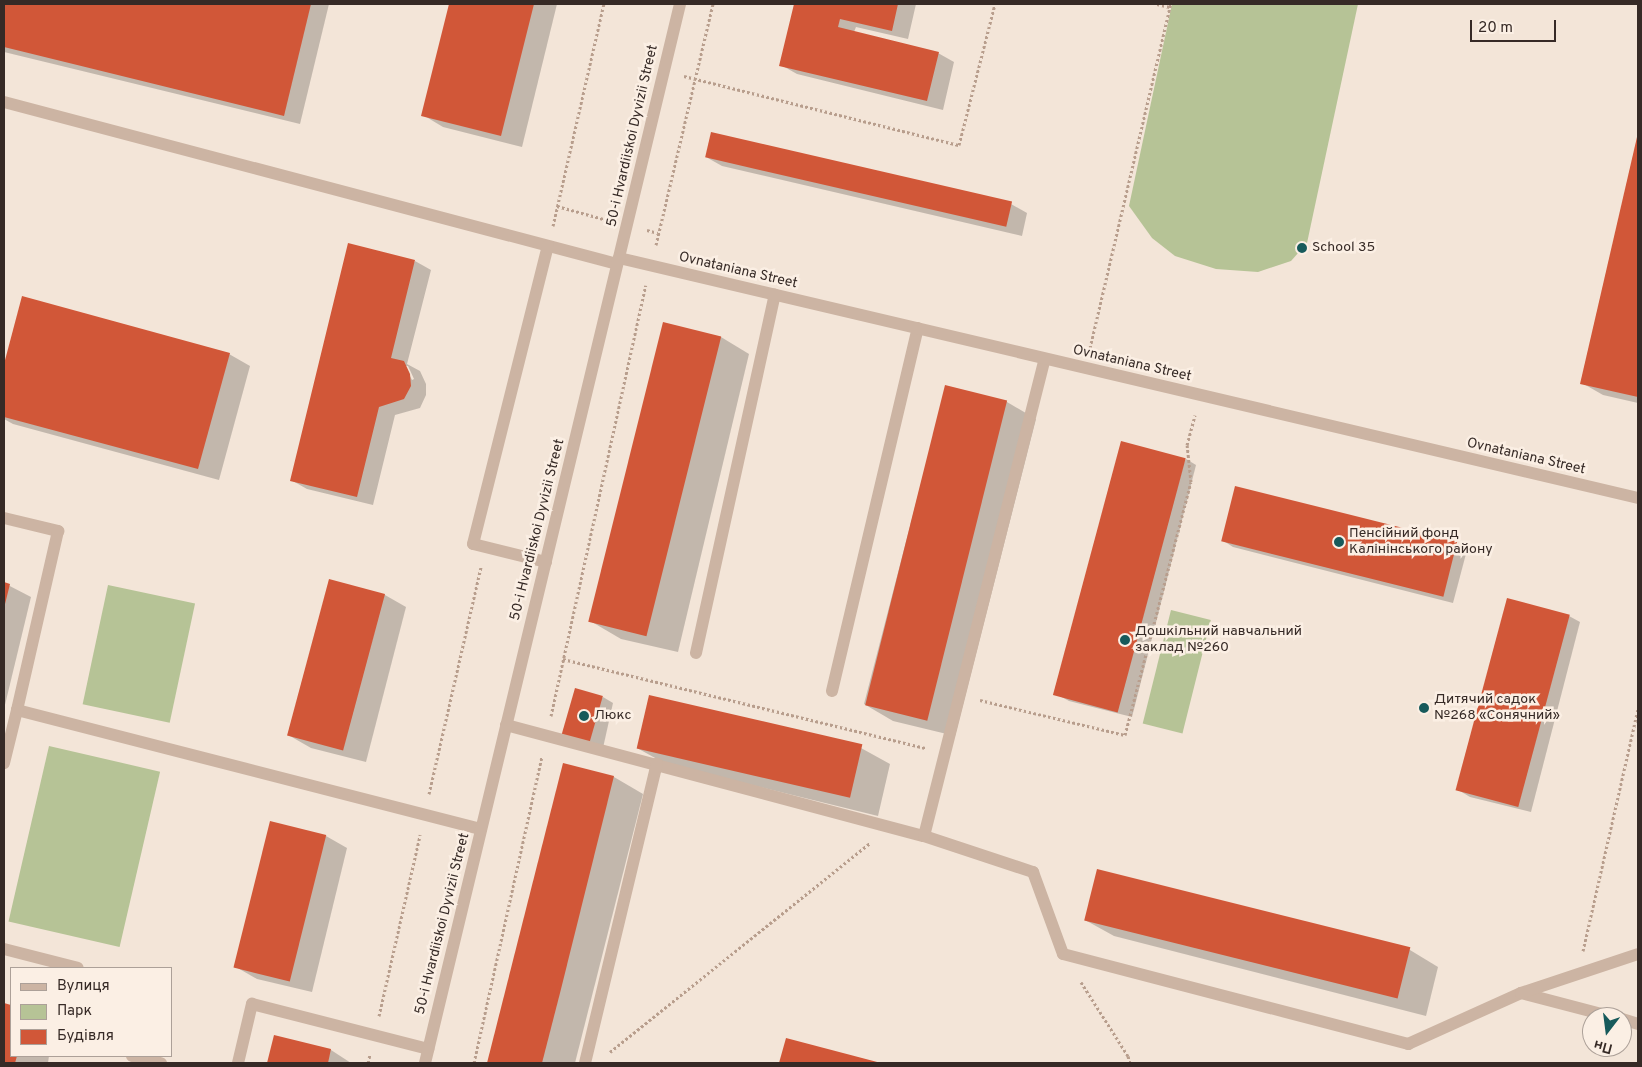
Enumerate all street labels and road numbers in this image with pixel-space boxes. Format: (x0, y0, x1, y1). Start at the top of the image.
street label: 50-i Hvardiiskoi Dyvizii Street (604, 43, 662, 229)
street label: Ovnataniana Street (677, 249, 799, 293)
street label: Ovnataniana Street (1071, 342, 1193, 386)
street label: Ovnataniana Street (1465, 435, 1587, 479)
street label: 50-i Hvardiiskoi Dyvizii Street (507, 437, 569, 623)
street label: 50-i Hvardiiskoi Dyvizii Street (412, 831, 474, 1017)

